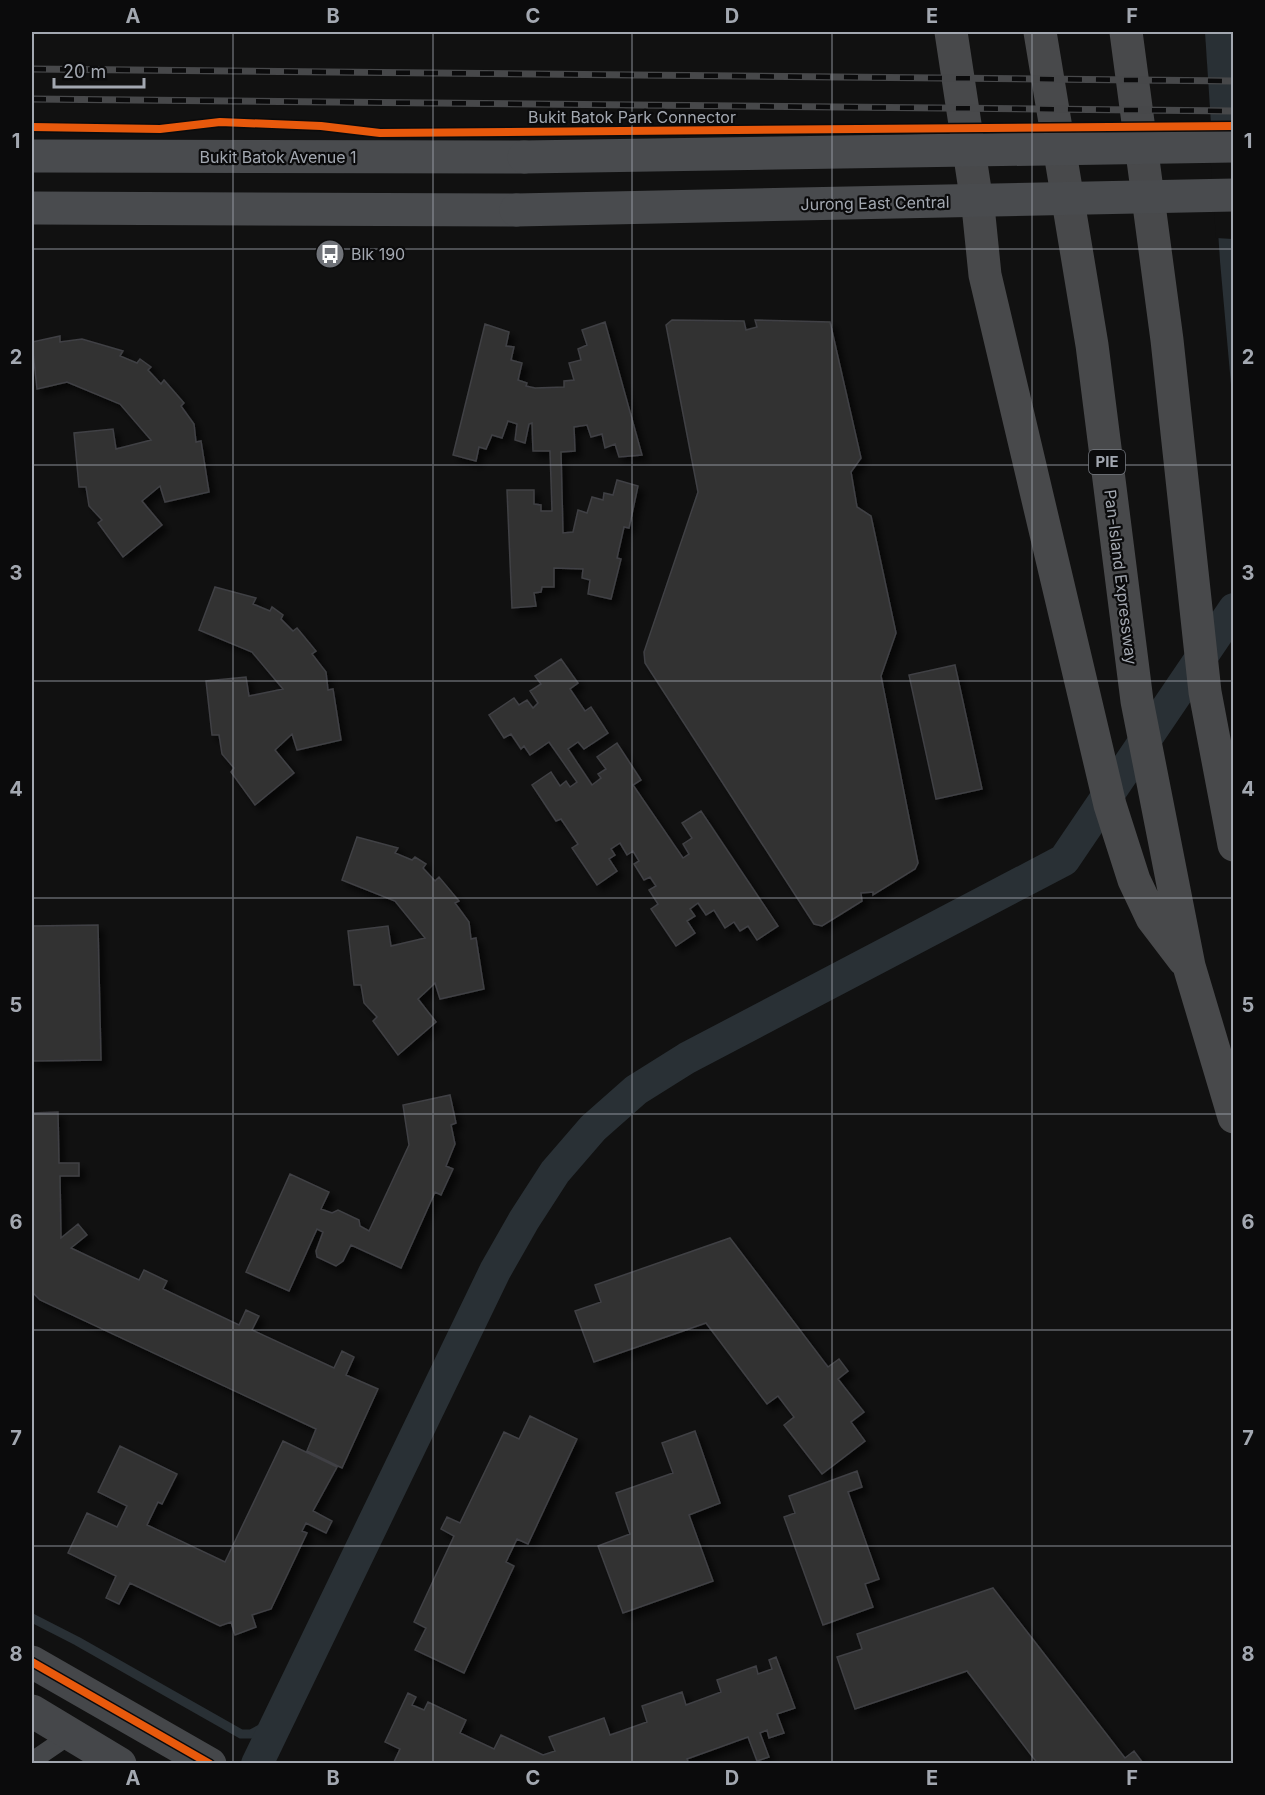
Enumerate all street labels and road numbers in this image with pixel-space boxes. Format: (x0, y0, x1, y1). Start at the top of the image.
street label: Bukit Batok Park Connector (528, 107, 736, 127)
street label: Bukit Batok Avenue 1 (200, 147, 356, 167)
street label: Jurong East Central (800, 192, 950, 214)
road number: PIE (1089, 450, 1125, 474)
street label: Pan-Island Expressway (1100, 488, 1142, 666)

